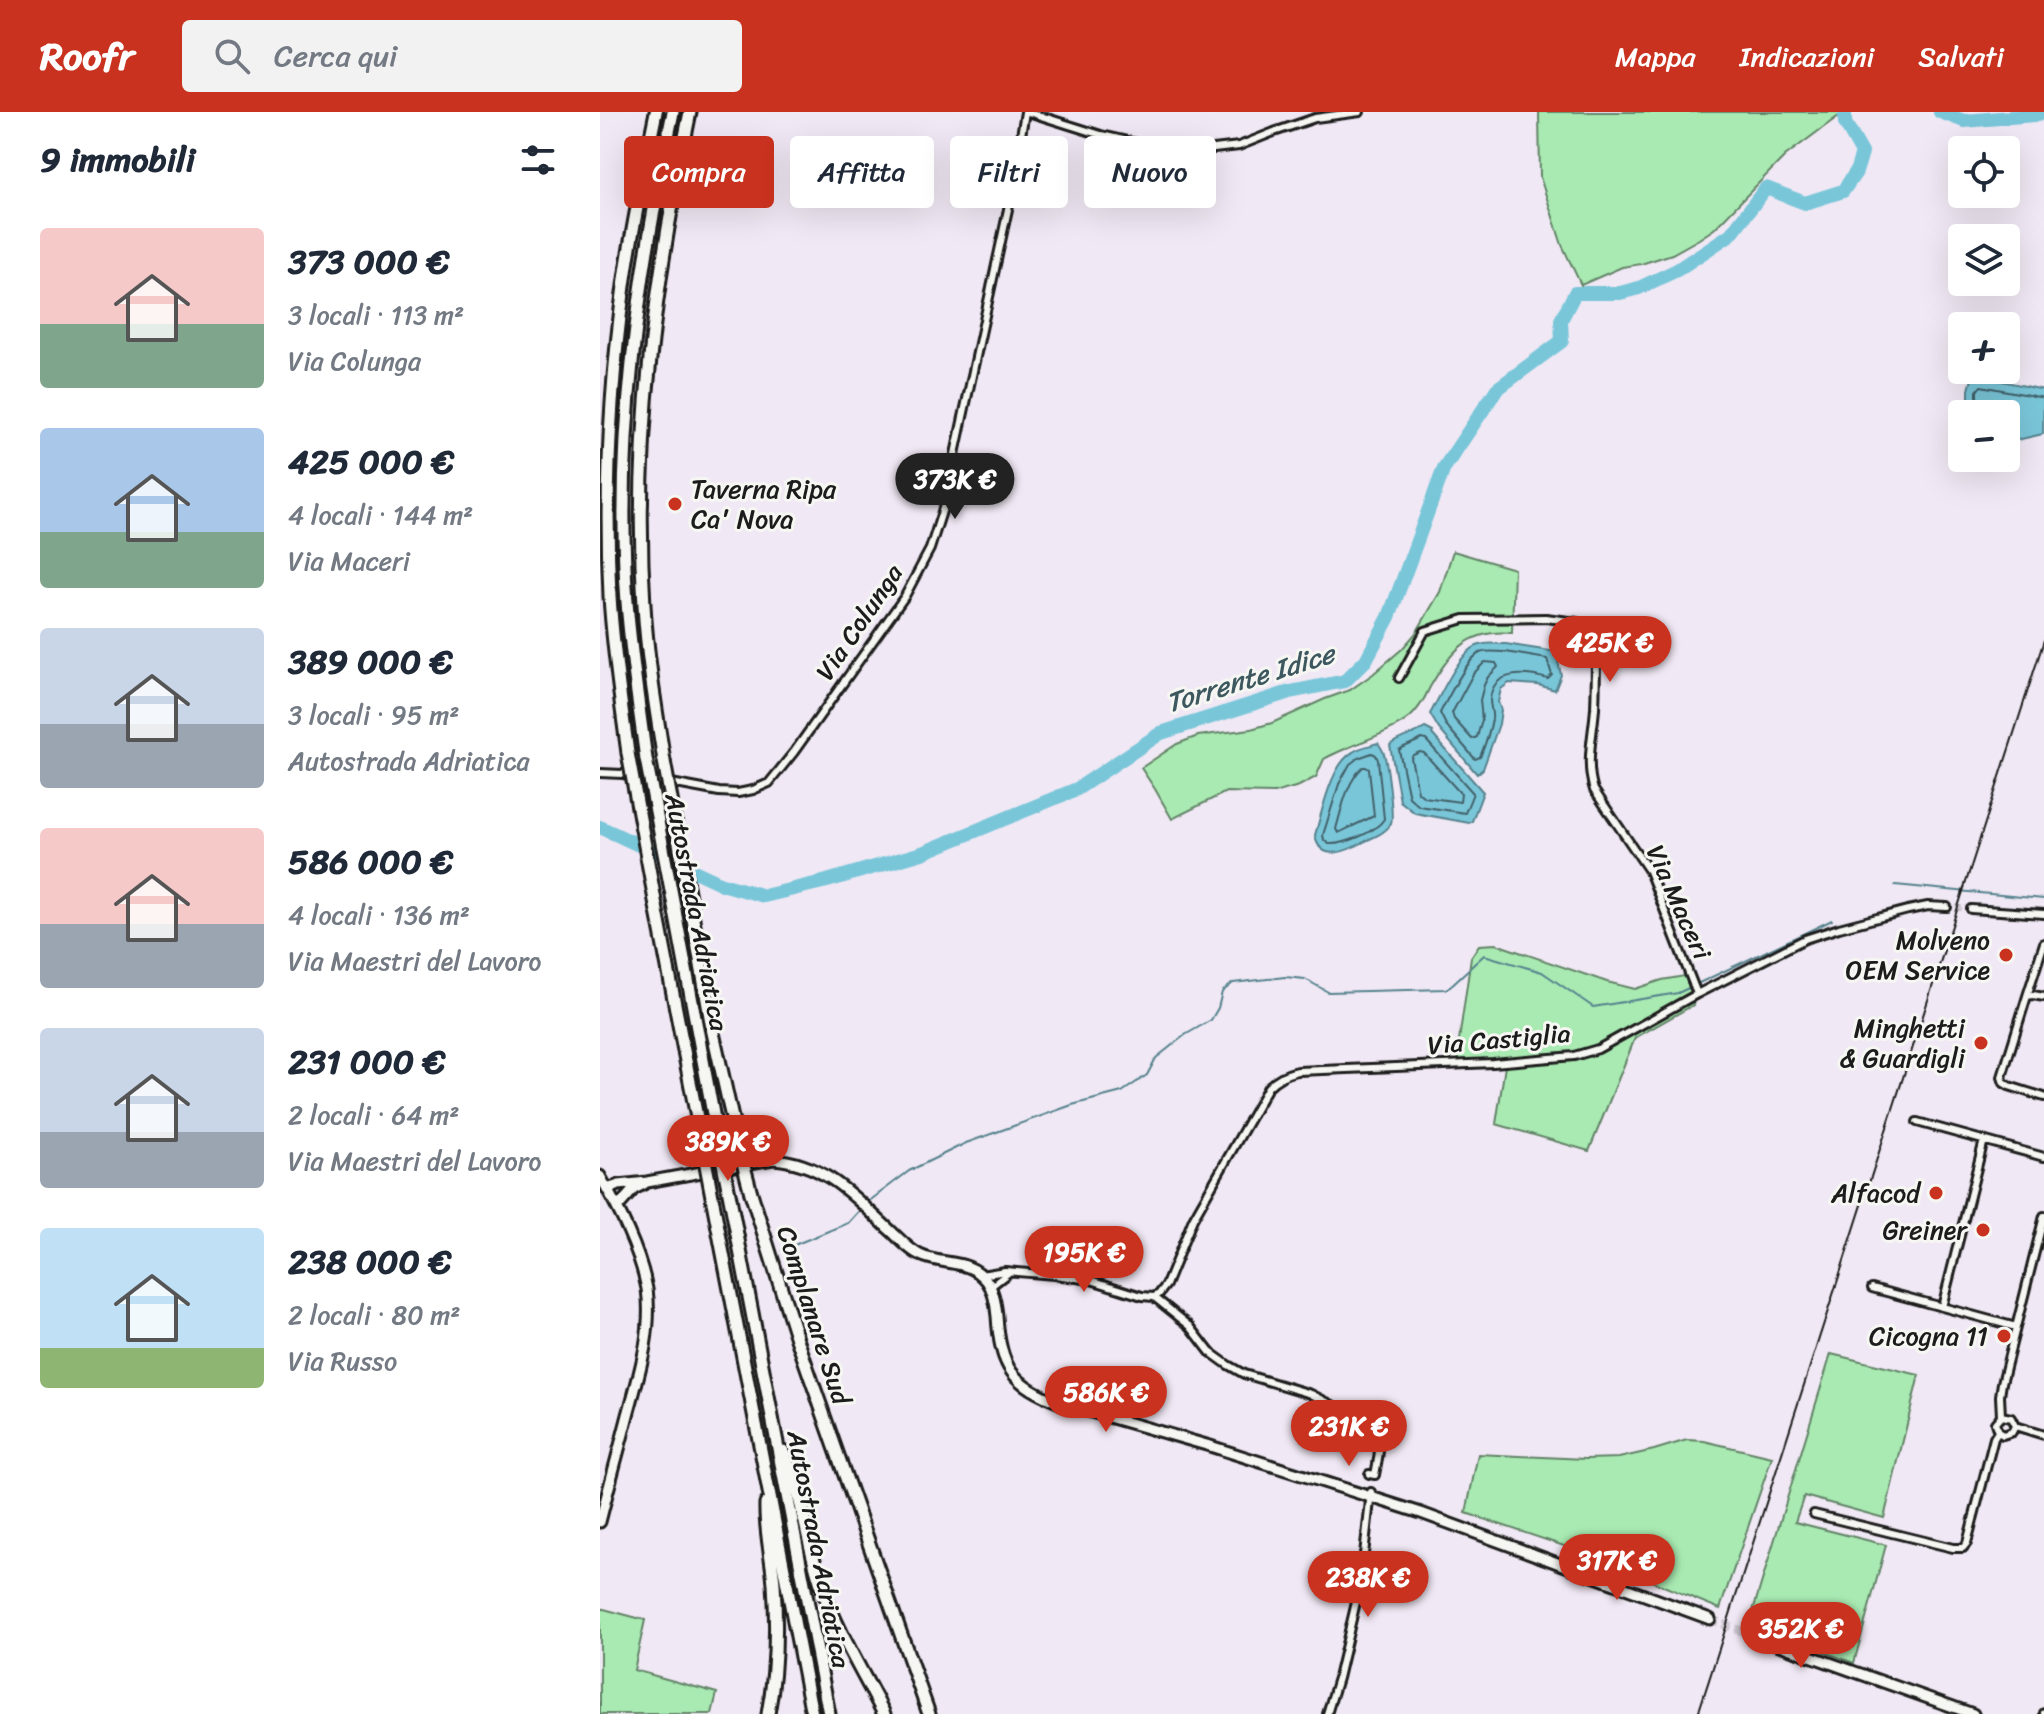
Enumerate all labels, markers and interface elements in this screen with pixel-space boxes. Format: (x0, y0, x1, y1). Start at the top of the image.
search box (182, 20, 742, 92)
text: Roofr (40, 23, 134, 90)
text: Cerca qui (274, 29, 397, 83)
text: Mappa (1615, 32, 1696, 81)
text: Indicazioni (1740, 32, 1874, 81)
text: Salvati (1918, 32, 2004, 81)
icon: search (210, 34, 254, 78)
text: 9 immobili (40, 130, 195, 190)
chip: Compra (624, 136, 774, 208)
chip: Affitta (790, 136, 934, 208)
chip: Filtri (950, 136, 1068, 208)
chip: Nuovo (1084, 136, 1216, 208)
map controls (1948, 136, 2020, 472)
button: locate (1948, 136, 2020, 208)
icon: filters (516, 138, 560, 182)
button: layers (1948, 224, 2020, 296)
text: 373 000 € (288, 232, 449, 292)
icon: home (104, 260, 200, 356)
text: 3 locali · 113 m² (288, 292, 464, 338)
button: + (1948, 312, 2020, 384)
text: Via Colunga (288, 338, 421, 384)
button: − (1948, 400, 2020, 472)
text: 425 000 € (288, 432, 454, 492)
pin: 373K € (890, 453, 1020, 521)
text: 373K € (913, 456, 997, 502)
icon: home (104, 460, 200, 556)
place label: Taverna Ripa Ca' Nova (691, 466, 837, 542)
text: 4 locali · 144 m² (288, 492, 473, 538)
marker: Taverna Ripa Ca' Nova (666, 495, 684, 513)
text: Via Maceri (288, 538, 410, 584)
street label: Via Colunga (803, 553, 916, 690)
pin: 425K € (1545, 616, 1675, 684)
text: 425K € (1567, 619, 1653, 665)
water label: Torrente Idice (1159, 628, 1343, 727)
text: 389 000 € (288, 632, 453, 692)
icon: home (104, 660, 200, 756)
text: 3 locali · 95 m² (288, 692, 460, 738)
text: Autostrada Adriatica (288, 738, 529, 784)
street label: Autostrada Adriatica (651, 788, 743, 1036)
text: 586 000 € (288, 832, 453, 892)
street label: Via Maceri (1633, 837, 1725, 968)
icon: home (104, 860, 200, 956)
text: 4 locali · 136 m² (288, 892, 470, 938)
place label: Molveno OEM Service (1846, 917, 1990, 993)
text: Via Maestri del Lavoro (288, 938, 541, 984)
marker: Molveno OEM Service (1997, 946, 2015, 964)
place label: Minghetti & Guardigli (1839, 1005, 1966, 1081)
street label: Via Castiglia (1426, 1010, 1572, 1068)
text: 231 000 € (288, 1032, 446, 1092)
marker: Minghetti & Guardigli (1972, 1034, 1990, 1052)
icon: home (104, 1060, 200, 1156)
text: 2 locali · 64 m² (288, 1092, 459, 1138)
pin: 389K € (663, 1115, 793, 1183)
text: 389K € (685, 1118, 771, 1164)
text: Via Maestri del Lavoro (288, 1138, 541, 1184)
place label: Alfacod (1830, 1170, 1922, 1216)
marker: Alfacod (1927, 1184, 1945, 1202)
place label: Greiner (1882, 1207, 1968, 1253)
street label: Complanare Sud (763, 1220, 865, 1412)
marker: Greiner (1974, 1221, 1992, 1239)
pin: 195K € (1019, 1226, 1149, 1294)
text: 195K € (1043, 1229, 1125, 1275)
text: 238 000 € (288, 1232, 452, 1292)
icon: home (104, 1260, 200, 1356)
text: 2 locali · 80 m² (288, 1292, 461, 1338)
place label: Cicogna 11 (1869, 1313, 1988, 1359)
marker: Cicogna 11 (1995, 1327, 2013, 1345)
text: Via Russo (288, 1338, 397, 1384)
pin: 586K € (1041, 1366, 1171, 1434)
text: 586K € (1063, 1369, 1149, 1415)
pin: 231K € (1284, 1400, 1414, 1468)
text: 231K € (1309, 1403, 1389, 1449)
street label: Autostrada Adriatica (773, 1425, 865, 1673)
pin: 317K € (1552, 1534, 1682, 1602)
text: 317K € (1577, 1537, 1657, 1583)
pin: 238K € (1303, 1551, 1433, 1619)
text: 238K € (1326, 1554, 1410, 1600)
pin: 352K € (1736, 1602, 1866, 1670)
text: 352K € (1759, 1605, 1844, 1651)

